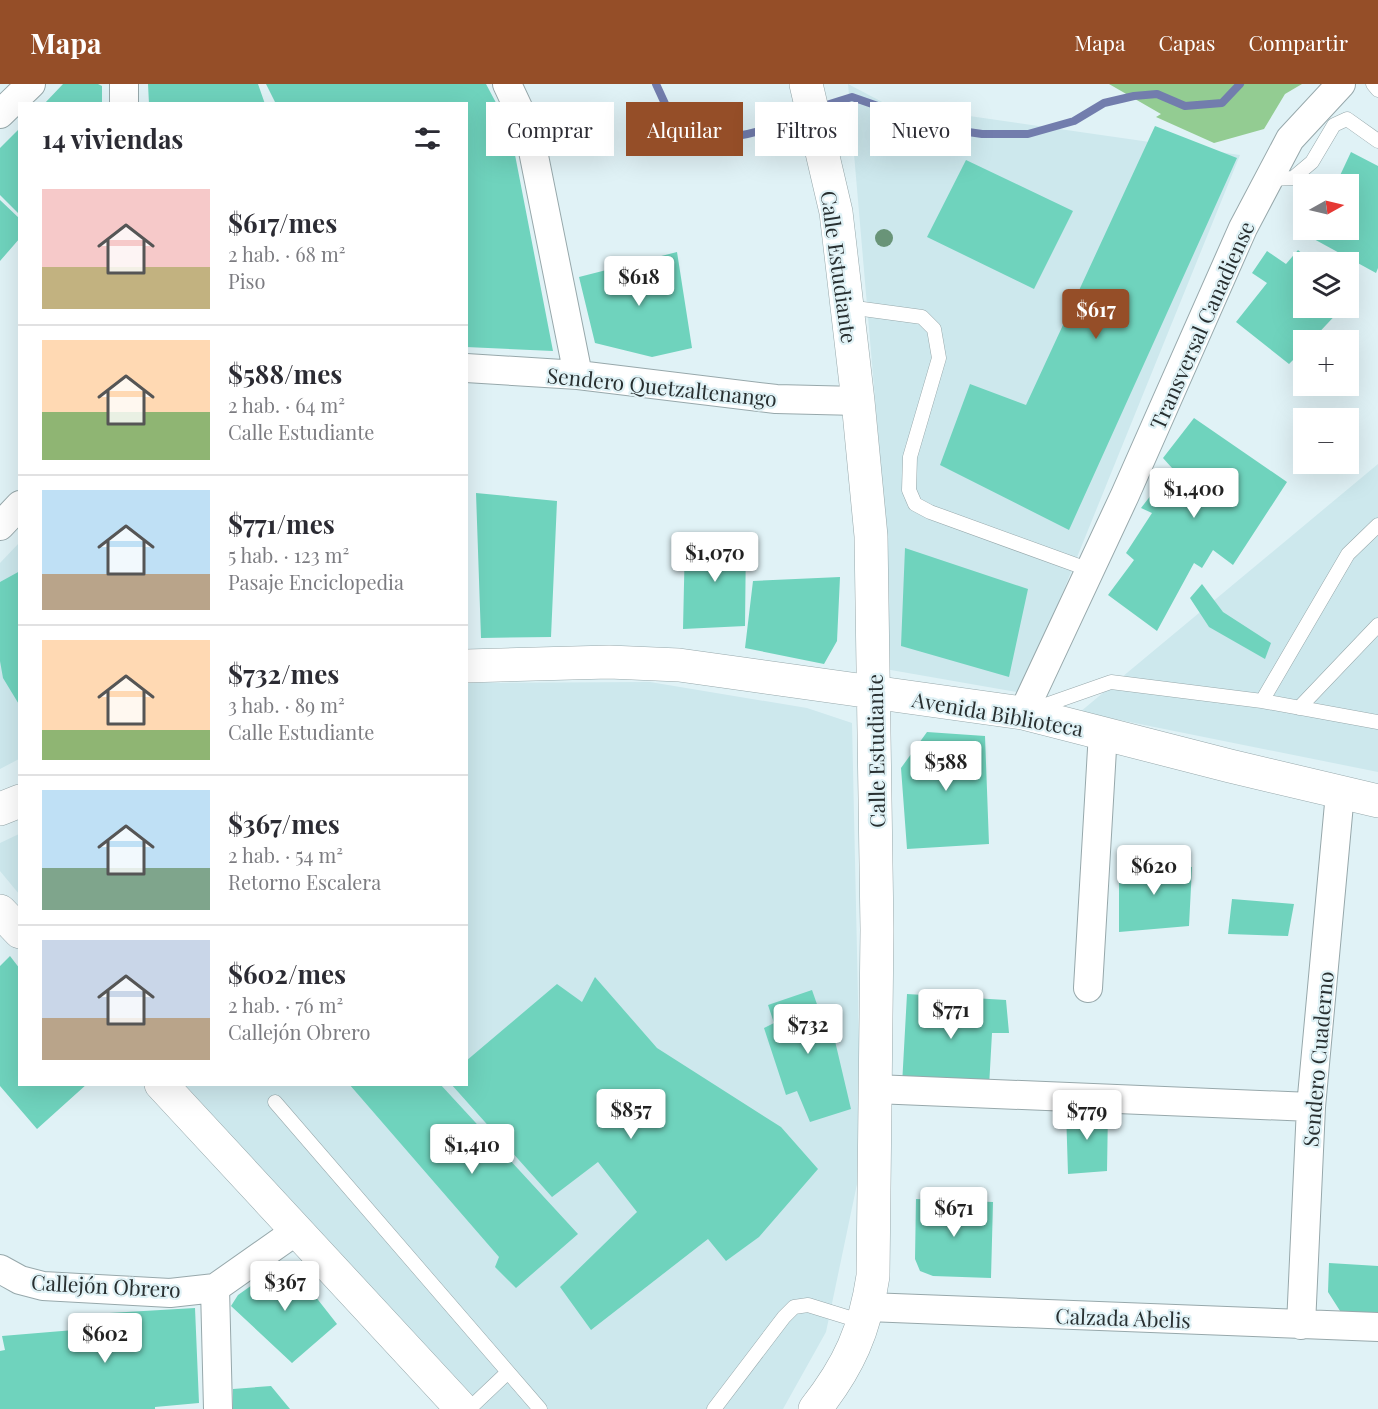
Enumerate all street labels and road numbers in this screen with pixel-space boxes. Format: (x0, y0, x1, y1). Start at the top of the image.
street label: Calle Estudiante (815, 189, 865, 345)
street label: Transversal Canadiense (1142, 216, 1260, 434)
street label: Sendero Quetzaltenango (546, 360, 778, 412)
street label: Calle Estudiante (860, 674, 890, 828)
street label: Avenida Biblioteca (909, 684, 1086, 742)
street label: Sendero Cuaderno (1295, 970, 1339, 1148)
street label: Callejón Obrero (31, 1267, 181, 1303)
street label: Calzada Abelis (1055, 1301, 1191, 1333)

